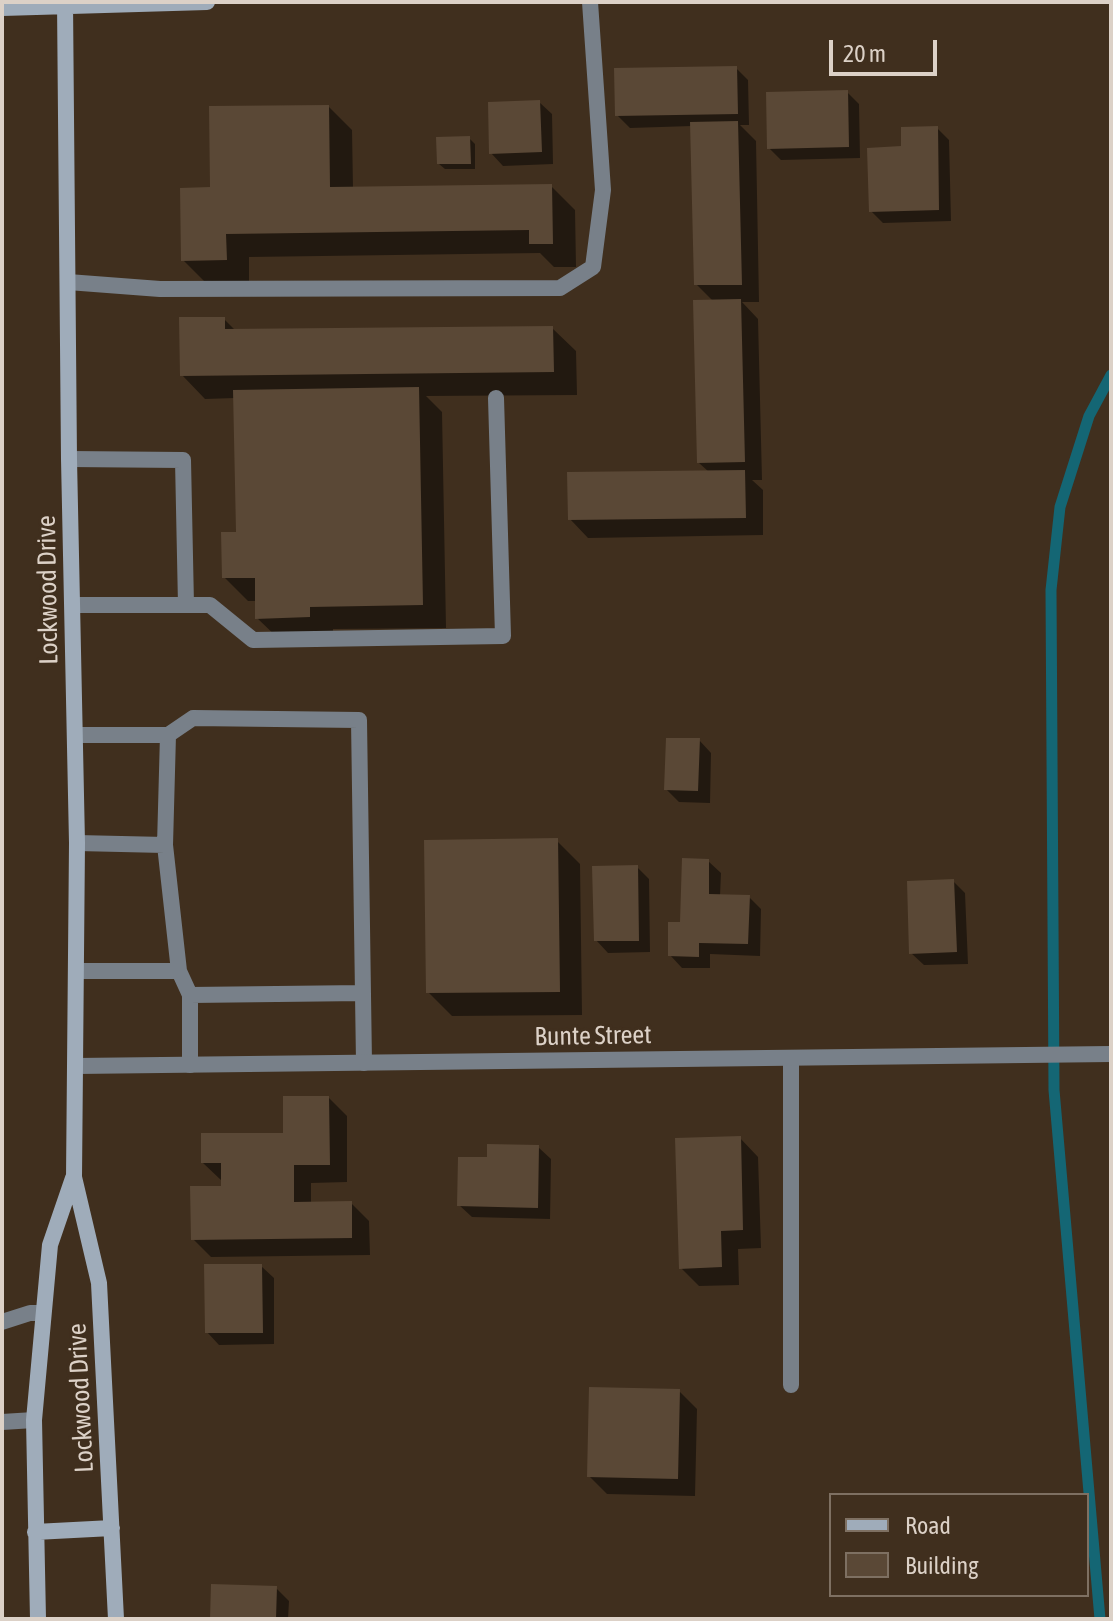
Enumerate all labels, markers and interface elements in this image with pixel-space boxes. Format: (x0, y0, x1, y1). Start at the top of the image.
scale bar (833, 24, 941, 74)
text: 20 m (843, 40, 886, 67)
street label: Lockwood Drive (31, 515, 65, 665)
street label: Bunte Street (534, 1019, 652, 1053)
street label: Lockwood Drive (62, 1323, 100, 1473)
legend (829, 1493, 1089, 1597)
text: Road (905, 1512, 951, 1539)
text: Building (905, 1552, 978, 1579)

